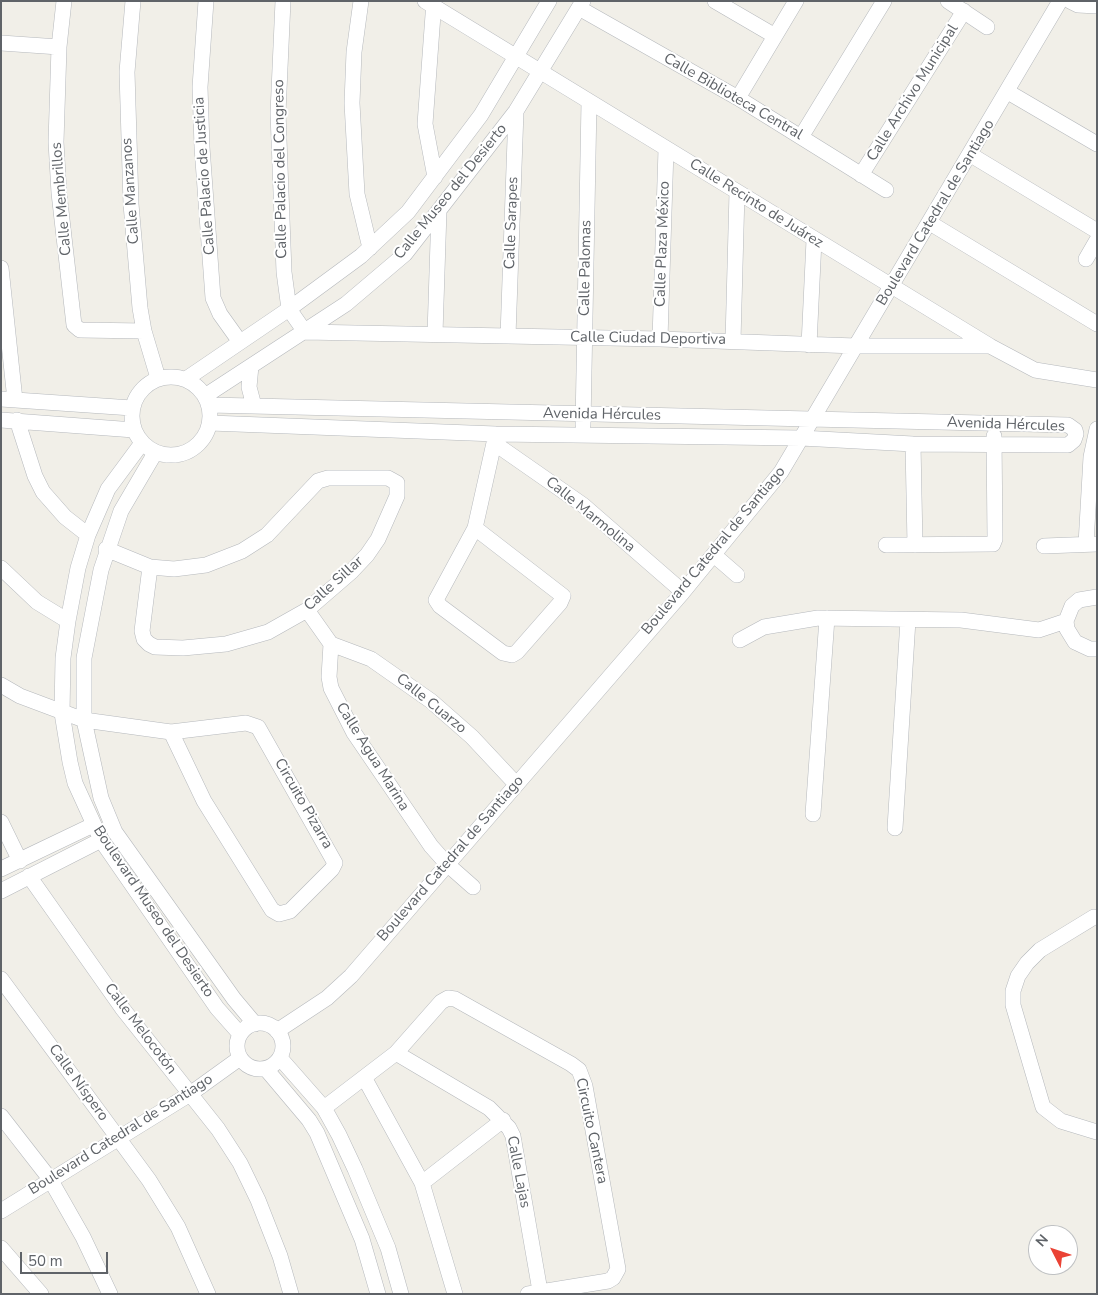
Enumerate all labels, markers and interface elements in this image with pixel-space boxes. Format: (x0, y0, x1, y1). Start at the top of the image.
street label: Calle Archivo Municipal (863, 21, 963, 165)
street label: Calle Biblioteca Central (660, 50, 806, 144)
street label: Calle Palacio del Congreso (270, 79, 292, 259)
street label: Calle Palacio de Justicia (190, 96, 220, 256)
street label: Boulevard Catedral de Santiago (873, 117, 999, 309)
street label: Calle Museo del Desierto (391, 121, 511, 263)
street label: Calle Manzanos (118, 137, 144, 245)
street label: Calle Membrillos (48, 141, 76, 257)
street label: Calle Recinto de Juárez (686, 155, 826, 253)
street label: Calle Sarapes (501, 176, 523, 270)
street label: Calle Plaza México (652, 181, 674, 307)
street label: Calle Palomas (576, 220, 596, 316)
street label: Calle Ciudad Deportiva (570, 329, 726, 349)
street label: Avenida Hércules (543, 405, 661, 425)
street label: Avenida Hércules (947, 414, 1065, 436)
street label: Boulevard Catedral de Santiago (638, 463, 790, 639)
street label: Calle Marmolina (542, 473, 638, 557)
street label: Calle Sillar (301, 553, 367, 615)
street label: Calle Cuarzo (392, 670, 470, 738)
street label: Calle Agua Marina (331, 699, 413, 815)
street label: Circuito Pizarra (270, 756, 336, 852)
street label: Boulevard Catedral de Santiago (374, 772, 528, 946)
street label: Boulevard Museo del Desierto (89, 823, 217, 1001)
street label: Calle Melocotón (100, 980, 180, 1078)
street label: Calle Níspero (44, 1041, 112, 1125)
street label: Boulevard Catedral de Santiago (26, 1071, 216, 1199)
street label: Circuito Cantera (571, 1076, 611, 1186)
street label: Calle Lajas (502, 1134, 534, 1210)
north arrow (1028, 1225, 1078, 1275)
text: N (1031, 1230, 1053, 1251)
scale bar (22, 1242, 110, 1274)
text: 50 m (28, 1251, 63, 1271)

